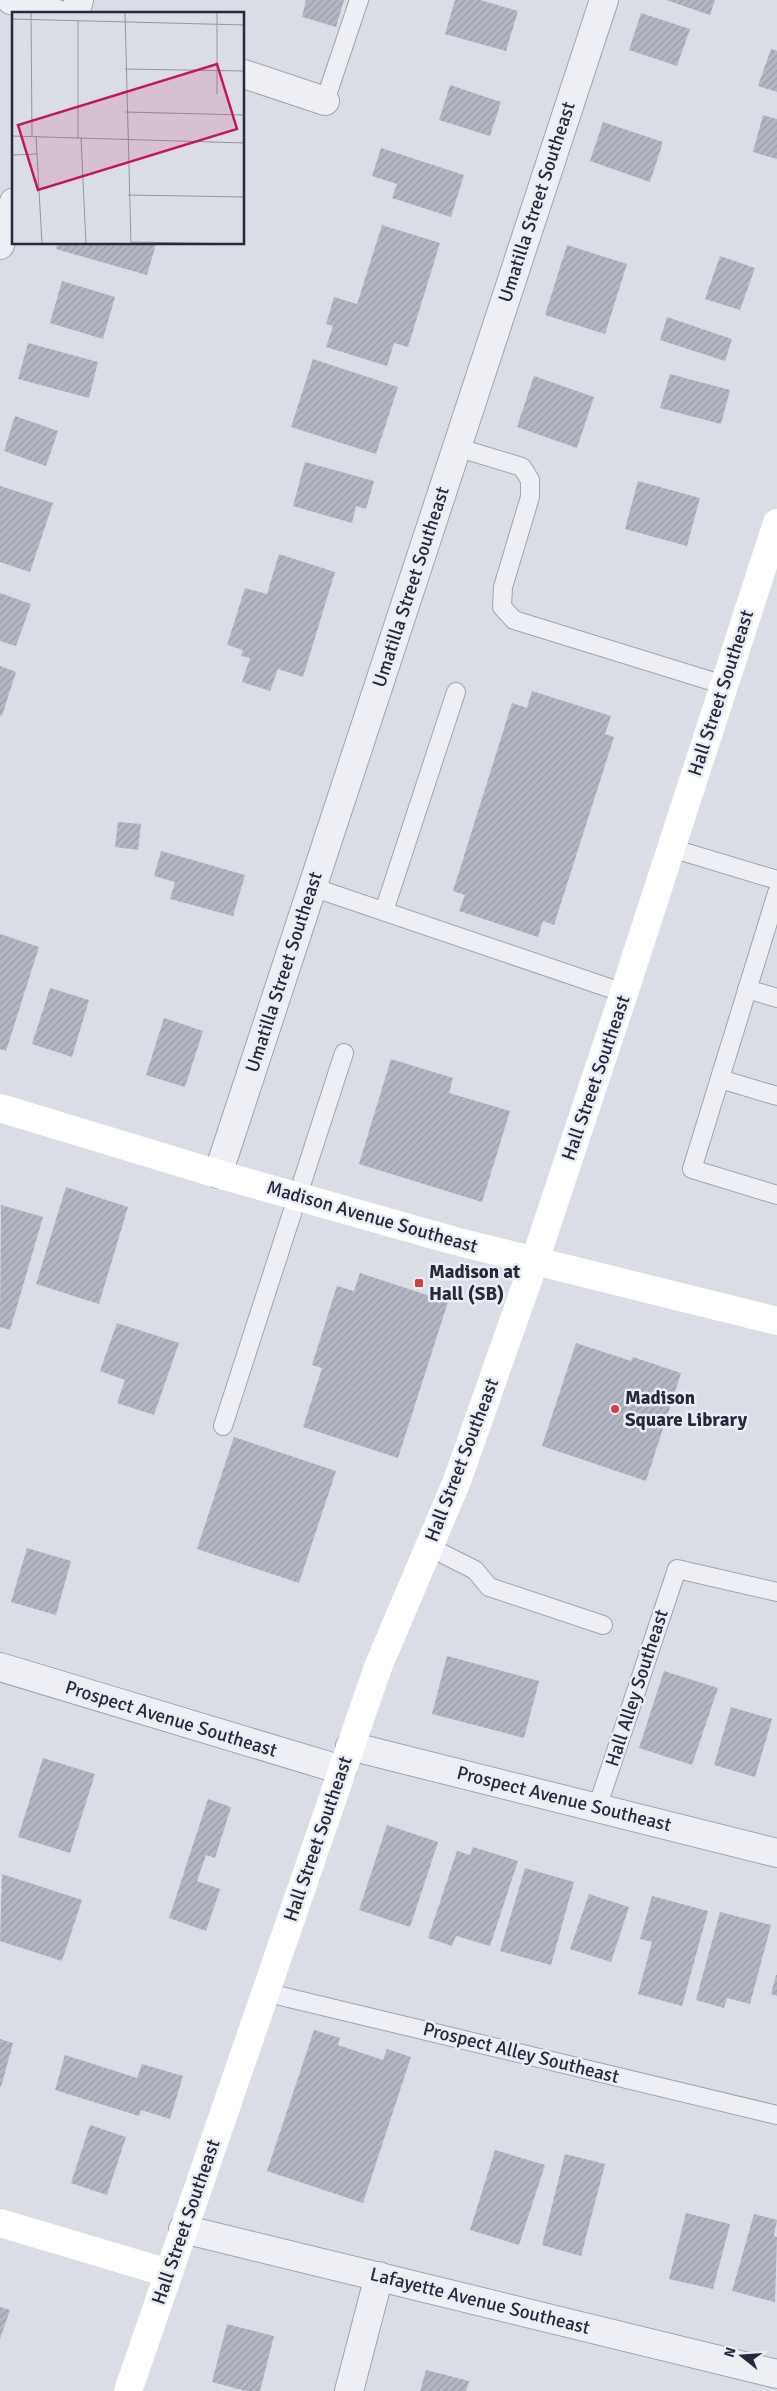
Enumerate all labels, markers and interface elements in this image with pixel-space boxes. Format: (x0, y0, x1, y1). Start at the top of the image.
inset map (12, 12, 245, 245)
street label: Umatilla Street Southeast (493, 98, 581, 305)
street label: Umatilla Street Southeast (367, 483, 455, 690)
street label: Hall Street Southeast (683, 607, 759, 779)
street label: Umatilla Street Southeast (240, 868, 328, 1075)
street label: Hall Street Southeast (556, 992, 636, 1164)
street label: Madison Avenue Southeast (264, 1175, 481, 1259)
place label: Madison at Hall (SB) (429, 1260, 520, 1306)
marker: Madison at Hall (SB) (413, 1277, 425, 1289)
street label: Hall Street Southeast (420, 1375, 504, 1545)
place label: Madison Square Library (625, 1386, 748, 1432)
marker: Madison Square Library (609, 1403, 621, 1415)
street label: Hall Alley Southeast (600, 1606, 674, 1770)
street label: Prospect Avenue Southeast (62, 1675, 280, 1763)
street label: Hall Street Southeast (278, 1753, 358, 1925)
street label: Prospect Avenue Southeast (454, 1761, 674, 1837)
street label: Prospect Alley Southeast (421, 2017, 622, 2089)
street label: Hall Street Southeast (146, 2136, 226, 2308)
street label: Lafayette Avenue Southeast (368, 2262, 593, 2340)
north arrow (717, 2331, 767, 2381)
text: N (720, 2345, 740, 2359)

